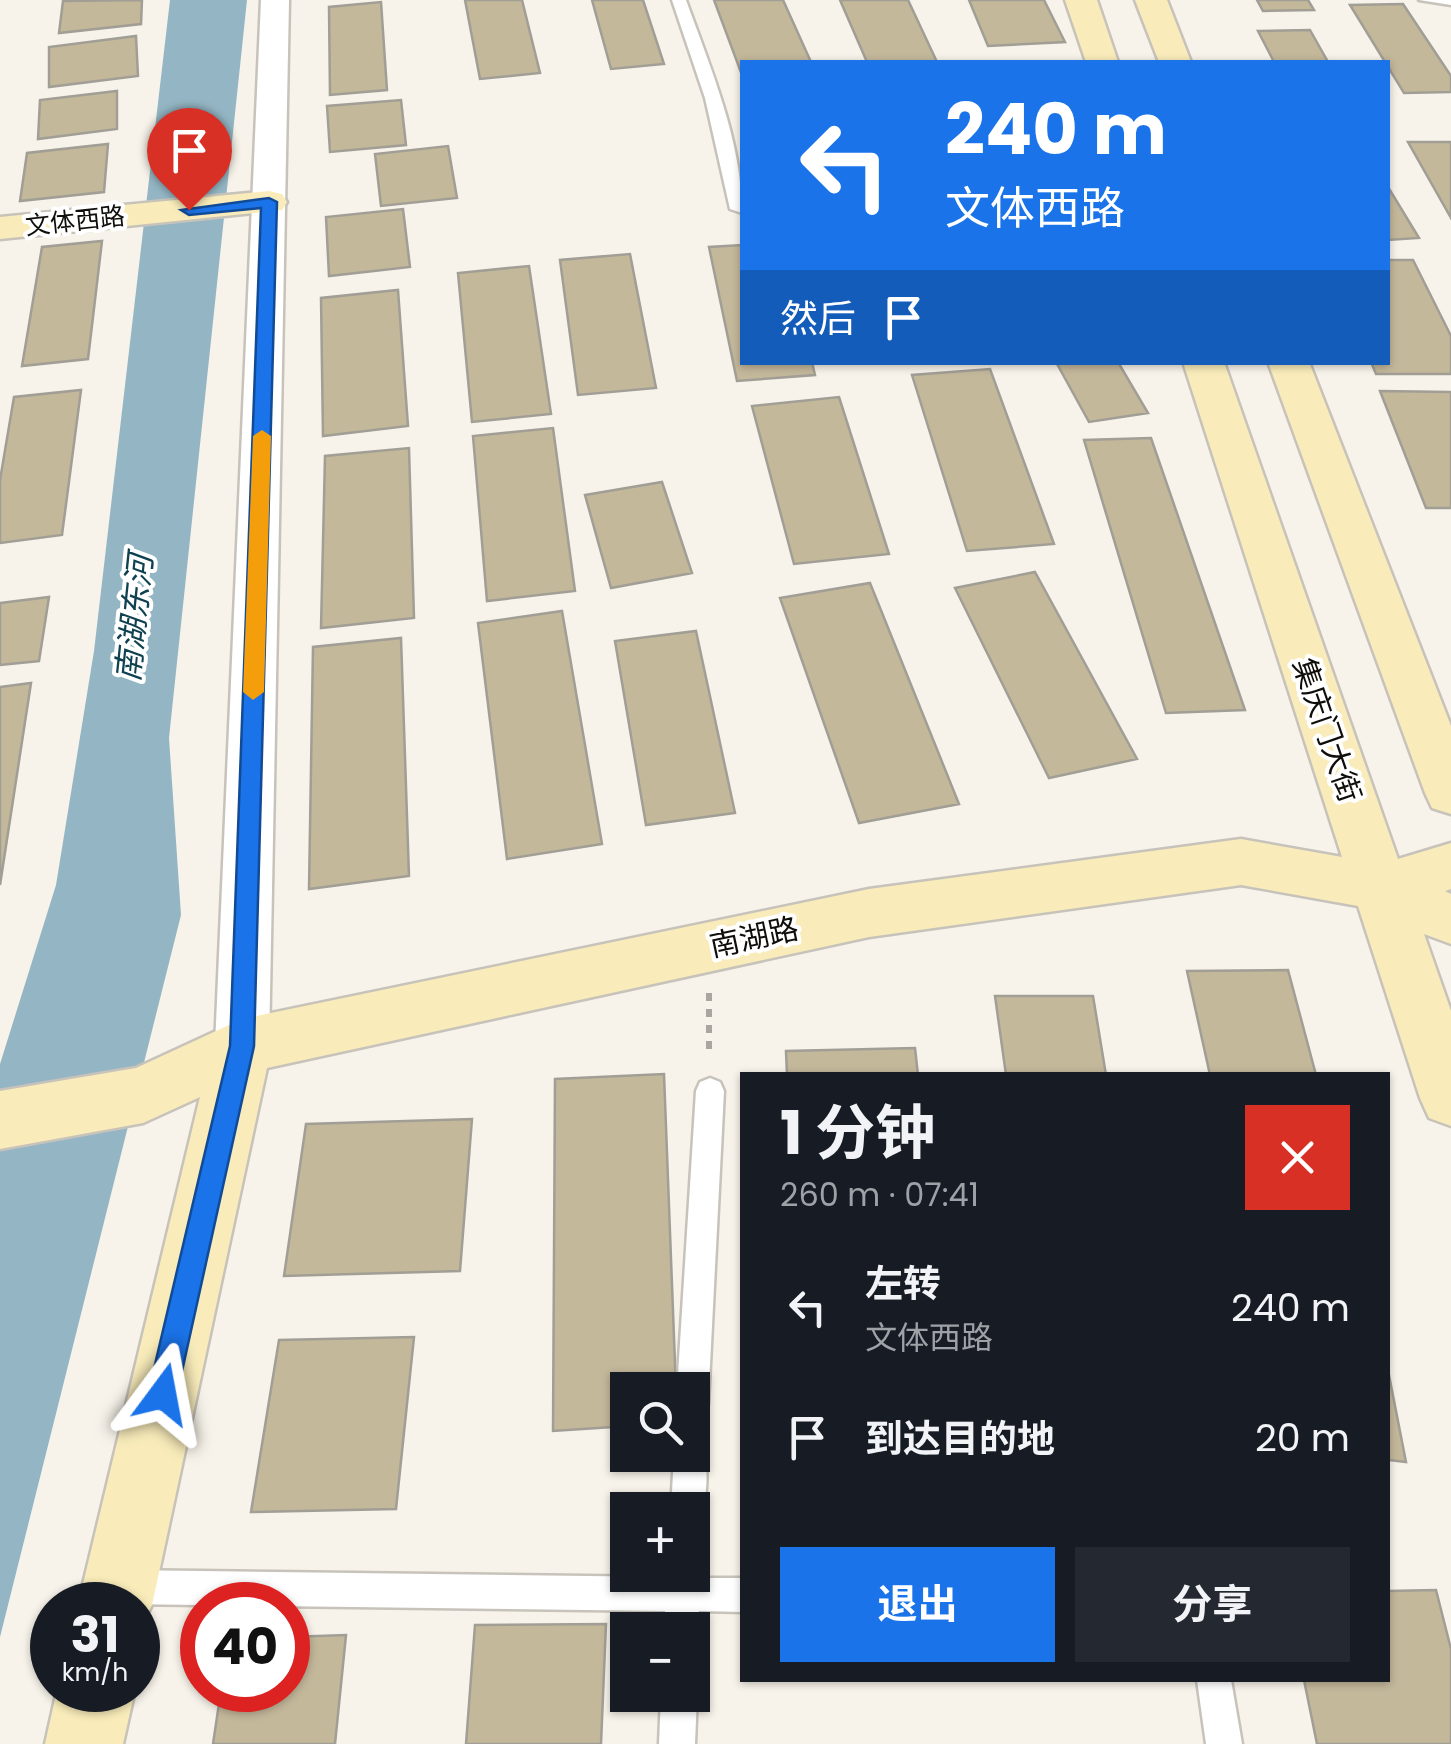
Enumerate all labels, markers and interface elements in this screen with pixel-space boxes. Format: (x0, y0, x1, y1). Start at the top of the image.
text: 240 m (945, 80, 1167, 179)
icon: left (780, 100, 910, 230)
pin (147, 108, 232, 211)
icon: arrive (162, 123, 217, 178)
text: 文体西路 (945, 177, 1125, 240)
street label: 文体西路 (23, 198, 127, 244)
icon: arrive (876, 290, 931, 345)
text: 然后 (780, 292, 856, 345)
water label: 南湖东河 (105, 546, 164, 684)
street label: 集庆门大街 (1282, 652, 1372, 808)
street label: 南湖路 (706, 907, 802, 967)
text: 1 分钟 (780, 1091, 935, 1175)
button: close (1245, 1105, 1350, 1210)
text: 260 m · 07:41 (780, 1172, 979, 1217)
text: 左转 (865, 1257, 941, 1310)
icon: left (780, 1280, 835, 1335)
text: 240 m (1231, 1281, 1350, 1334)
text: 文体西路 (865, 1315, 993, 1360)
position arrow (111, 1342, 215, 1446)
map controls (610, 1372, 710, 1712)
button: search (610, 1372, 710, 1472)
icon: arrive (780, 1410, 835, 1465)
text: 20 m (1255, 1411, 1350, 1464)
text: 到达目的地 (865, 1412, 1055, 1465)
button: + (610, 1492, 710, 1592)
button: 退出 (780, 1547, 1055, 1662)
button: 分享 (1075, 1547, 1350, 1662)
speed limit sign: 40 (180, 1582, 310, 1712)
text: 31 (70, 1599, 120, 1670)
button: − (610, 1612, 710, 1712)
text: km/h (62, 1655, 128, 1690)

